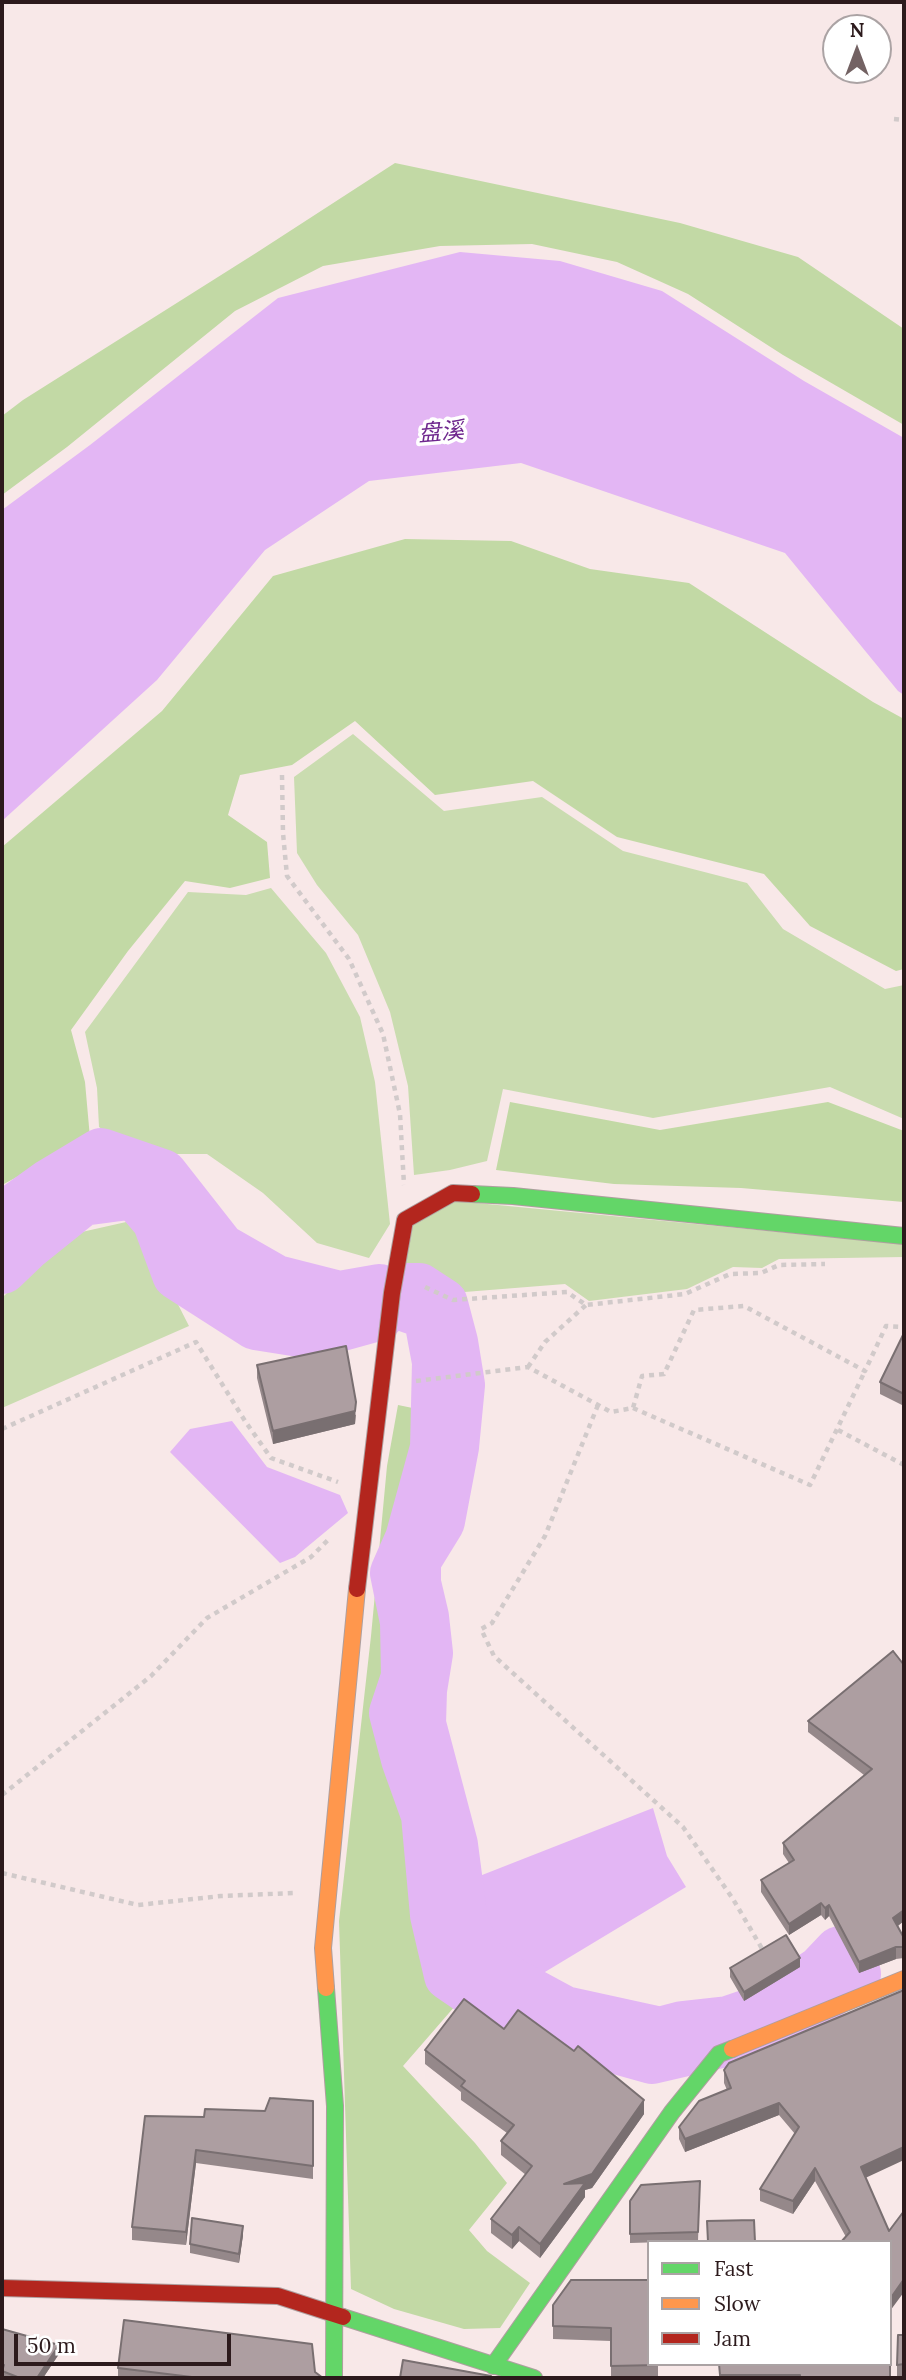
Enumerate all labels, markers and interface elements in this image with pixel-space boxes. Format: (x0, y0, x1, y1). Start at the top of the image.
north arrow (822, 14, 892, 84)
text: N (850, 18, 864, 42)
water label: 盘溪 (417, 417, 465, 449)
legend (647, 2240, 892, 2366)
text: Fast (714, 2255, 753, 2282)
text: Slow (714, 2290, 761, 2317)
scale bar (18, 2320, 234, 2364)
text: Jam (714, 2325, 751, 2352)
text: 50 m (27, 2332, 76, 2359)

